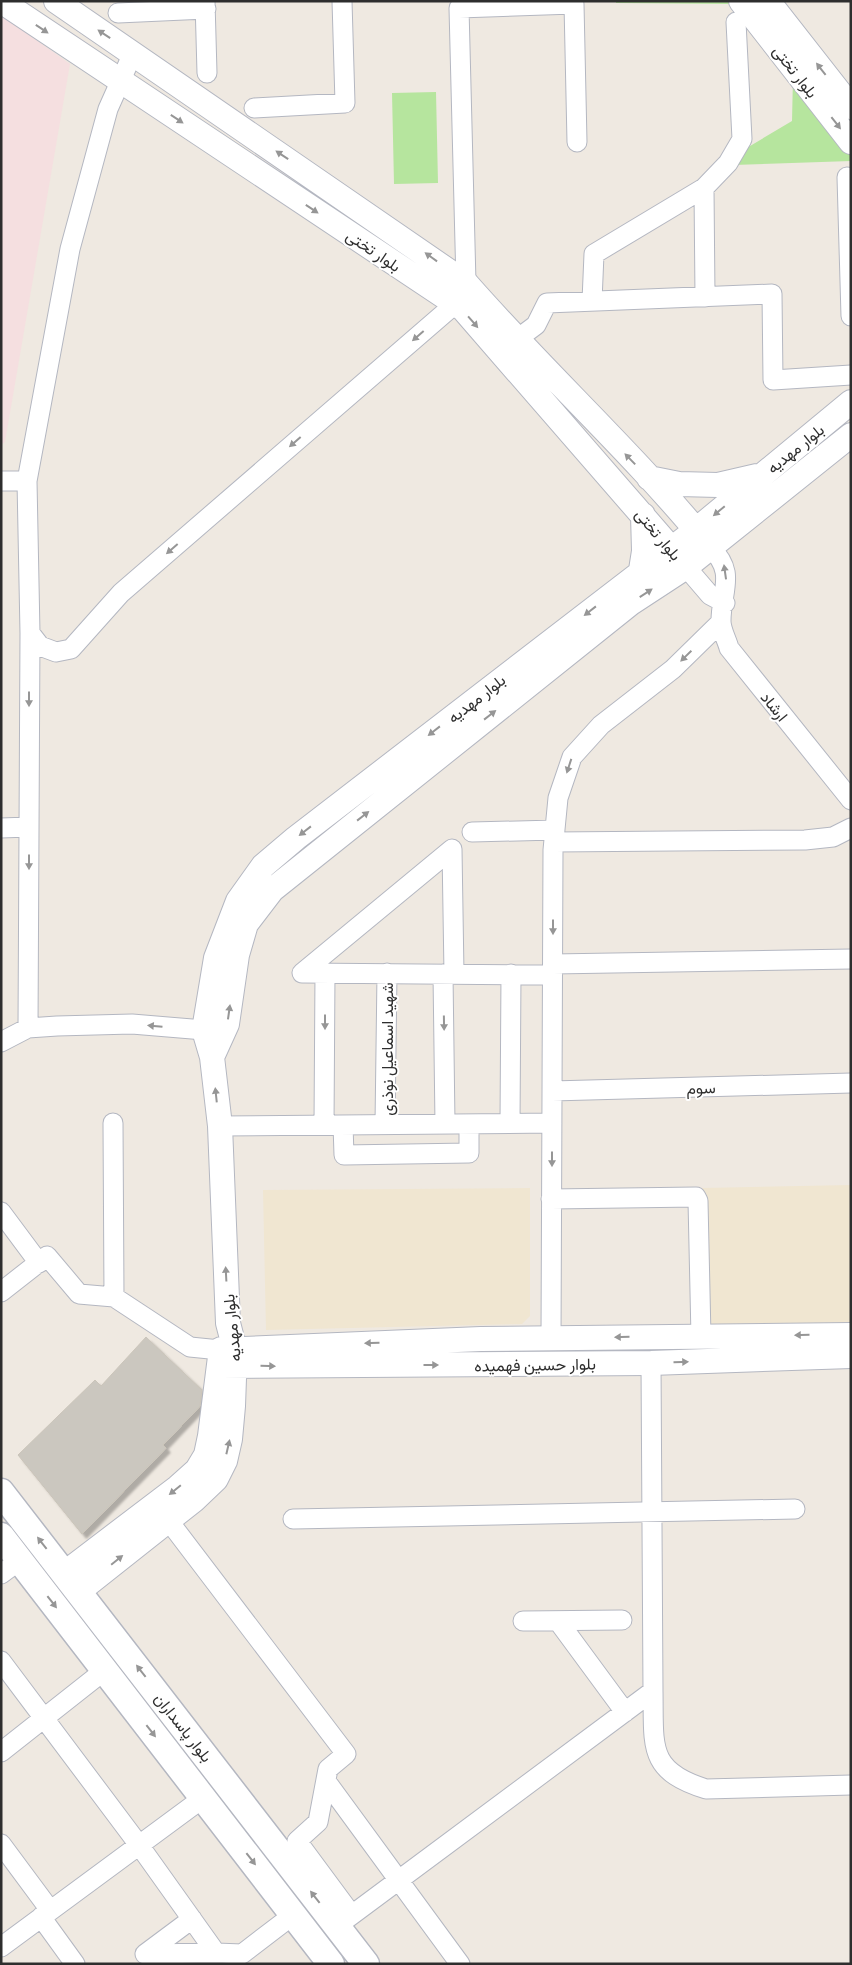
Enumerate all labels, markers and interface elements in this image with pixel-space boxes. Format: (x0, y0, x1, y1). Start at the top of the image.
one-way arrow (35, 24, 48, 34)
one-way arrow (98, 29, 111, 39)
street label: بلوار تختی (768, 41, 822, 102)
one-way arrow (815, 62, 826, 75)
one-way arrow (170, 114, 183, 124)
one-way arrow (830, 116, 841, 129)
one-way arrow (275, 150, 289, 160)
one-way arrow (305, 204, 319, 214)
street label: بلوار تختی (342, 225, 405, 277)
one-way arrow (424, 252, 438, 262)
one-way arrow (468, 315, 479, 328)
one-way arrow (412, 330, 424, 342)
street label: بلوار مهدیه (763, 419, 829, 478)
one-way arrow (289, 437, 302, 448)
one-way arrow (624, 454, 636, 466)
street label: بلوار تختی (630, 504, 686, 565)
one-way arrow (713, 505, 725, 517)
one-way arrow (167, 543, 179, 555)
one-way arrow (721, 564, 729, 580)
one-way arrow (639, 588, 653, 598)
one-way arrow (584, 605, 597, 616)
one-way arrow (680, 650, 692, 662)
street label: بلوار مهدیه (443, 670, 510, 728)
street label: ارشاد (756, 687, 793, 726)
one-way arrow (25, 691, 33, 707)
one-way arrow (484, 709, 497, 720)
one-way arrow (428, 726, 441, 737)
one-way arrow (564, 759, 572, 774)
one-way arrow (356, 810, 369, 821)
one-way arrow (299, 825, 312, 836)
one-way arrow (25, 854, 33, 870)
one-way arrow (549, 919, 557, 935)
street label: شهید اسماعیل نوذری (377, 982, 398, 1116)
one-way arrow (225, 1004, 233, 1020)
one-way arrow (321, 1014, 329, 1030)
one-way arrow (440, 1015, 448, 1031)
one-way arrow (147, 1022, 163, 1030)
street label: سوم (686, 1077, 716, 1099)
one-way arrow (212, 1086, 220, 1102)
one-way arrow (548, 1152, 556, 1168)
one-way arrow (222, 1266, 230, 1282)
street label: بلوار مهدیه (218, 1293, 246, 1363)
one-way arrow (794, 1331, 810, 1339)
one-way arrow (614, 1333, 630, 1341)
one-way arrow (364, 1340, 380, 1348)
street label: بلوار حسین فهمیده (474, 1353, 596, 1377)
one-way arrow (673, 1357, 689, 1365)
one-way arrow (423, 1361, 439, 1369)
one-way arrow (261, 1362, 277, 1370)
one-way arrow (224, 1440, 232, 1455)
one-way arrow (168, 1484, 181, 1495)
one-way arrow (36, 1537, 47, 1550)
one-way arrow (110, 1555, 123, 1566)
one-way arrow (47, 1595, 57, 1609)
one-way arrow (136, 1665, 147, 1678)
street label: بلوار پاسداران (149, 1689, 217, 1767)
one-way arrow (146, 1724, 157, 1737)
one-way arrow (245, 1852, 256, 1865)
one-way arrow (310, 1890, 320, 1904)

